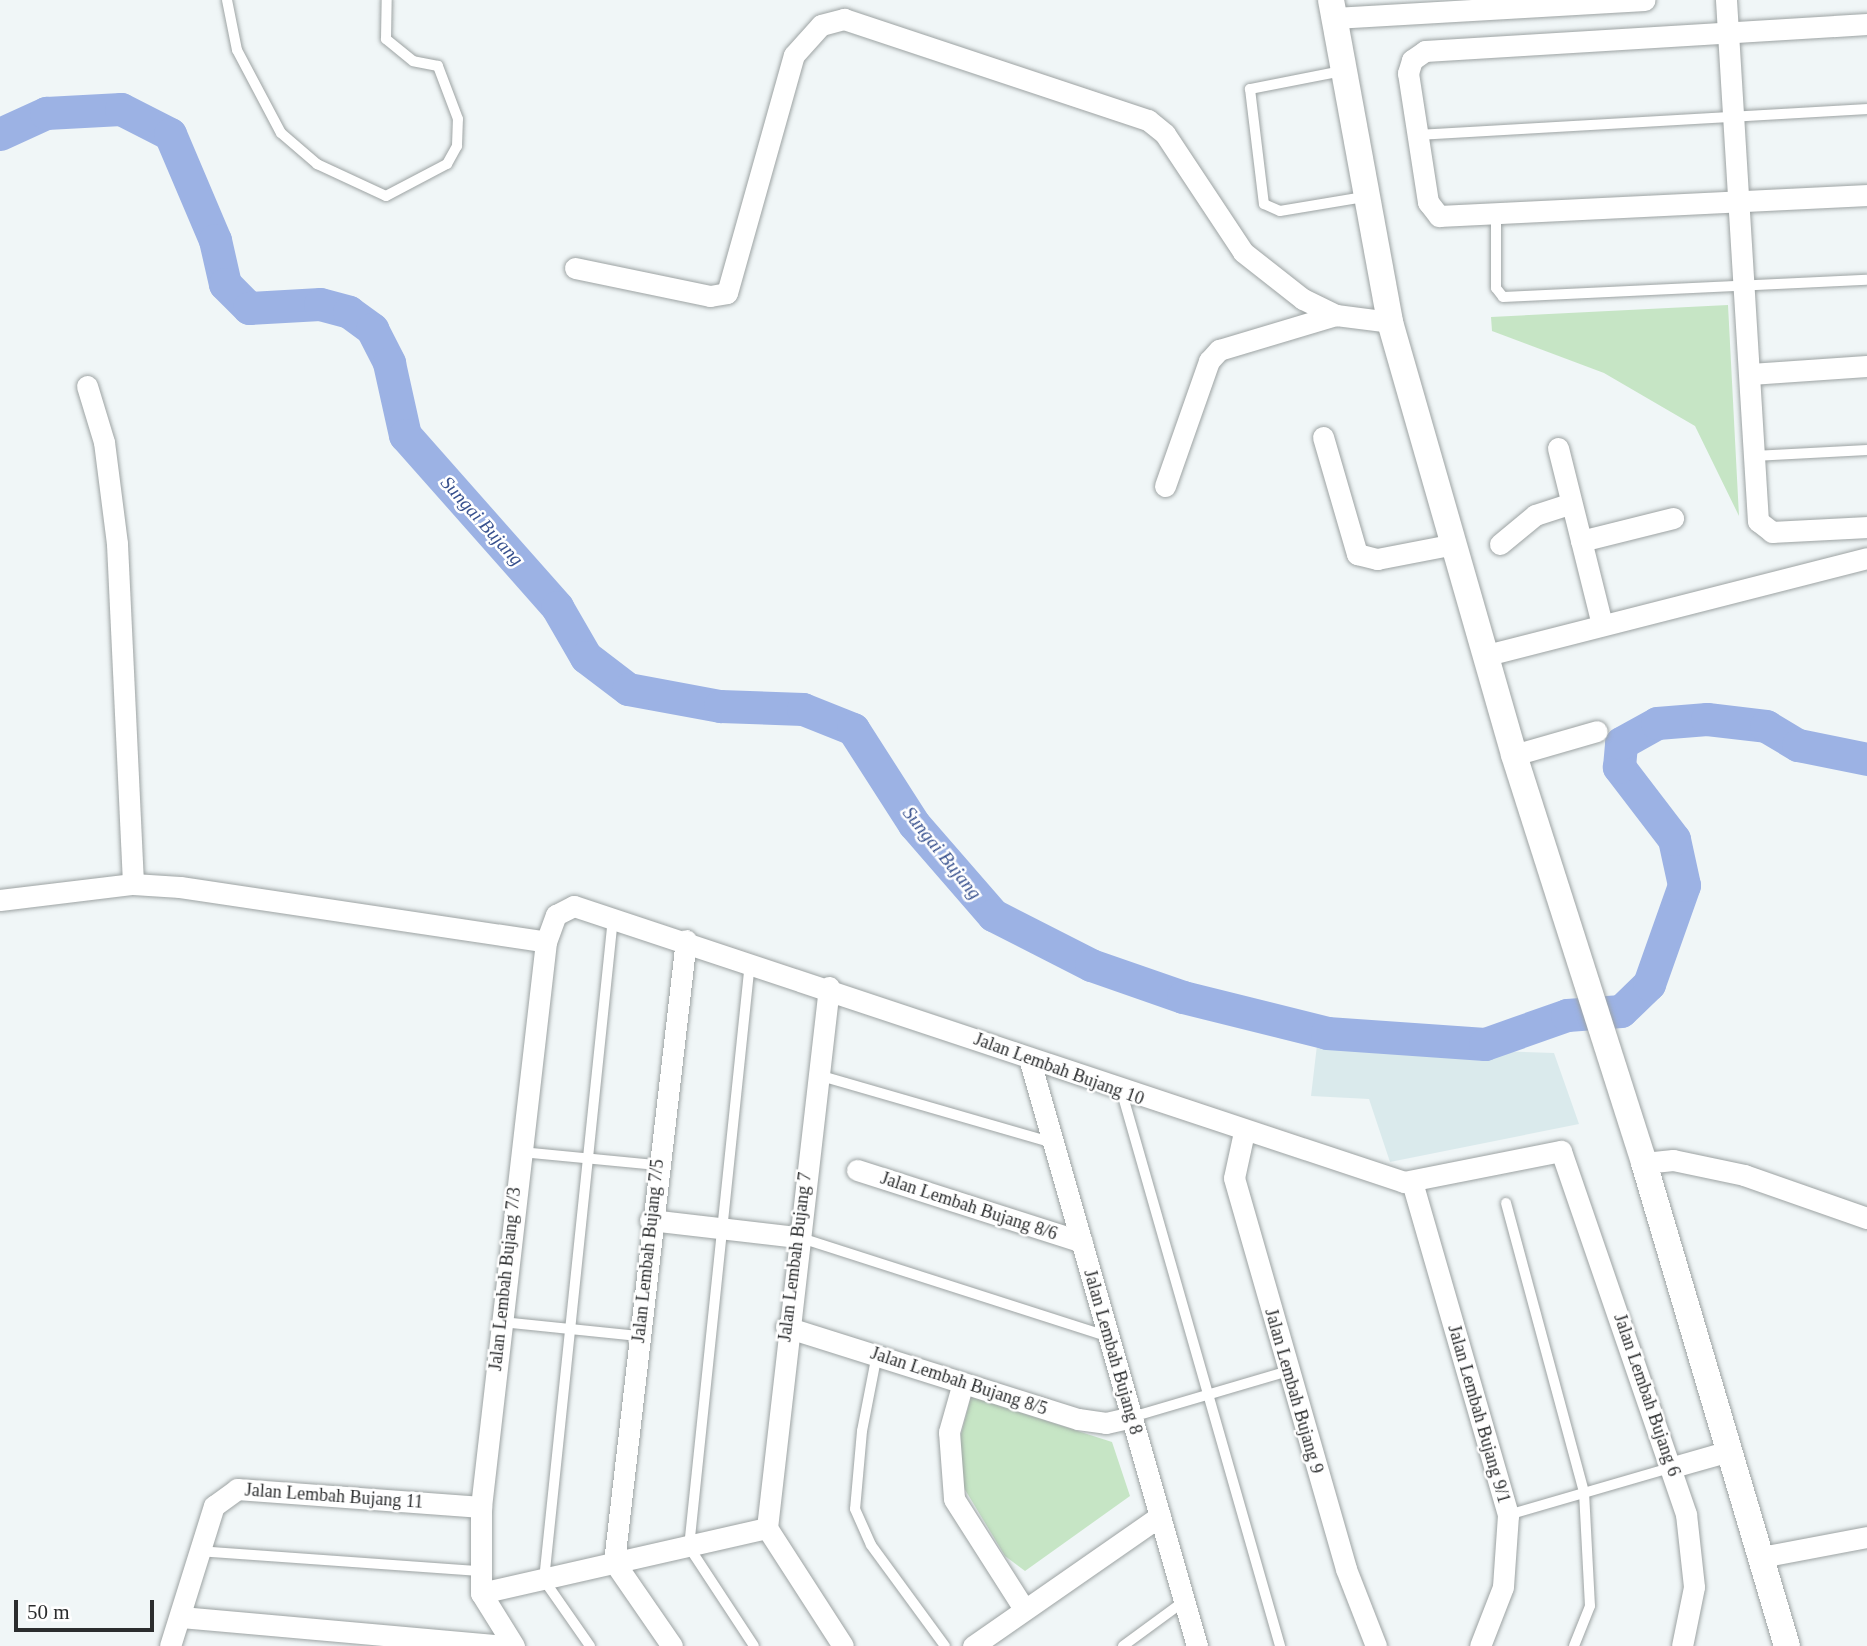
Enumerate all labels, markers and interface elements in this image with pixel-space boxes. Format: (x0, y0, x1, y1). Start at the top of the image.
water label: Sungai Bujang (436, 472, 528, 570)
water label: Sungai Bujang (898, 802, 986, 904)
street label: Jalan Lembah Bujang 10 (971, 1028, 1147, 1110)
street label: Jalan Lembah Bujang 7/5 (628, 1158, 668, 1344)
street label: Jalan Lembah Bujang 8/6 (878, 1167, 1060, 1245)
street label: Jalan Lembah Bujang 7 (774, 1171, 816, 1343)
street label: Jalan Lembah Bujang 7/3 (485, 1186, 525, 1372)
street label: Jalan Lembah Bujang 8 (1079, 1267, 1147, 1437)
street label: Jalan Lembah Bujang 9 (1260, 1306, 1328, 1476)
street label: Jalan Lembah Bujang 6 (1609, 1311, 1685, 1479)
street label: Jalan Lembah Bujang 9/1 (1443, 1322, 1515, 1506)
street label: Jalan Lembah Bujang 8/5 (868, 1342, 1050, 1420)
street label: Jalan Lembah Bujang 11 (244, 1479, 424, 1513)
scale bar (18, 1586, 158, 1630)
text: 50 m (27, 1600, 70, 1624)

